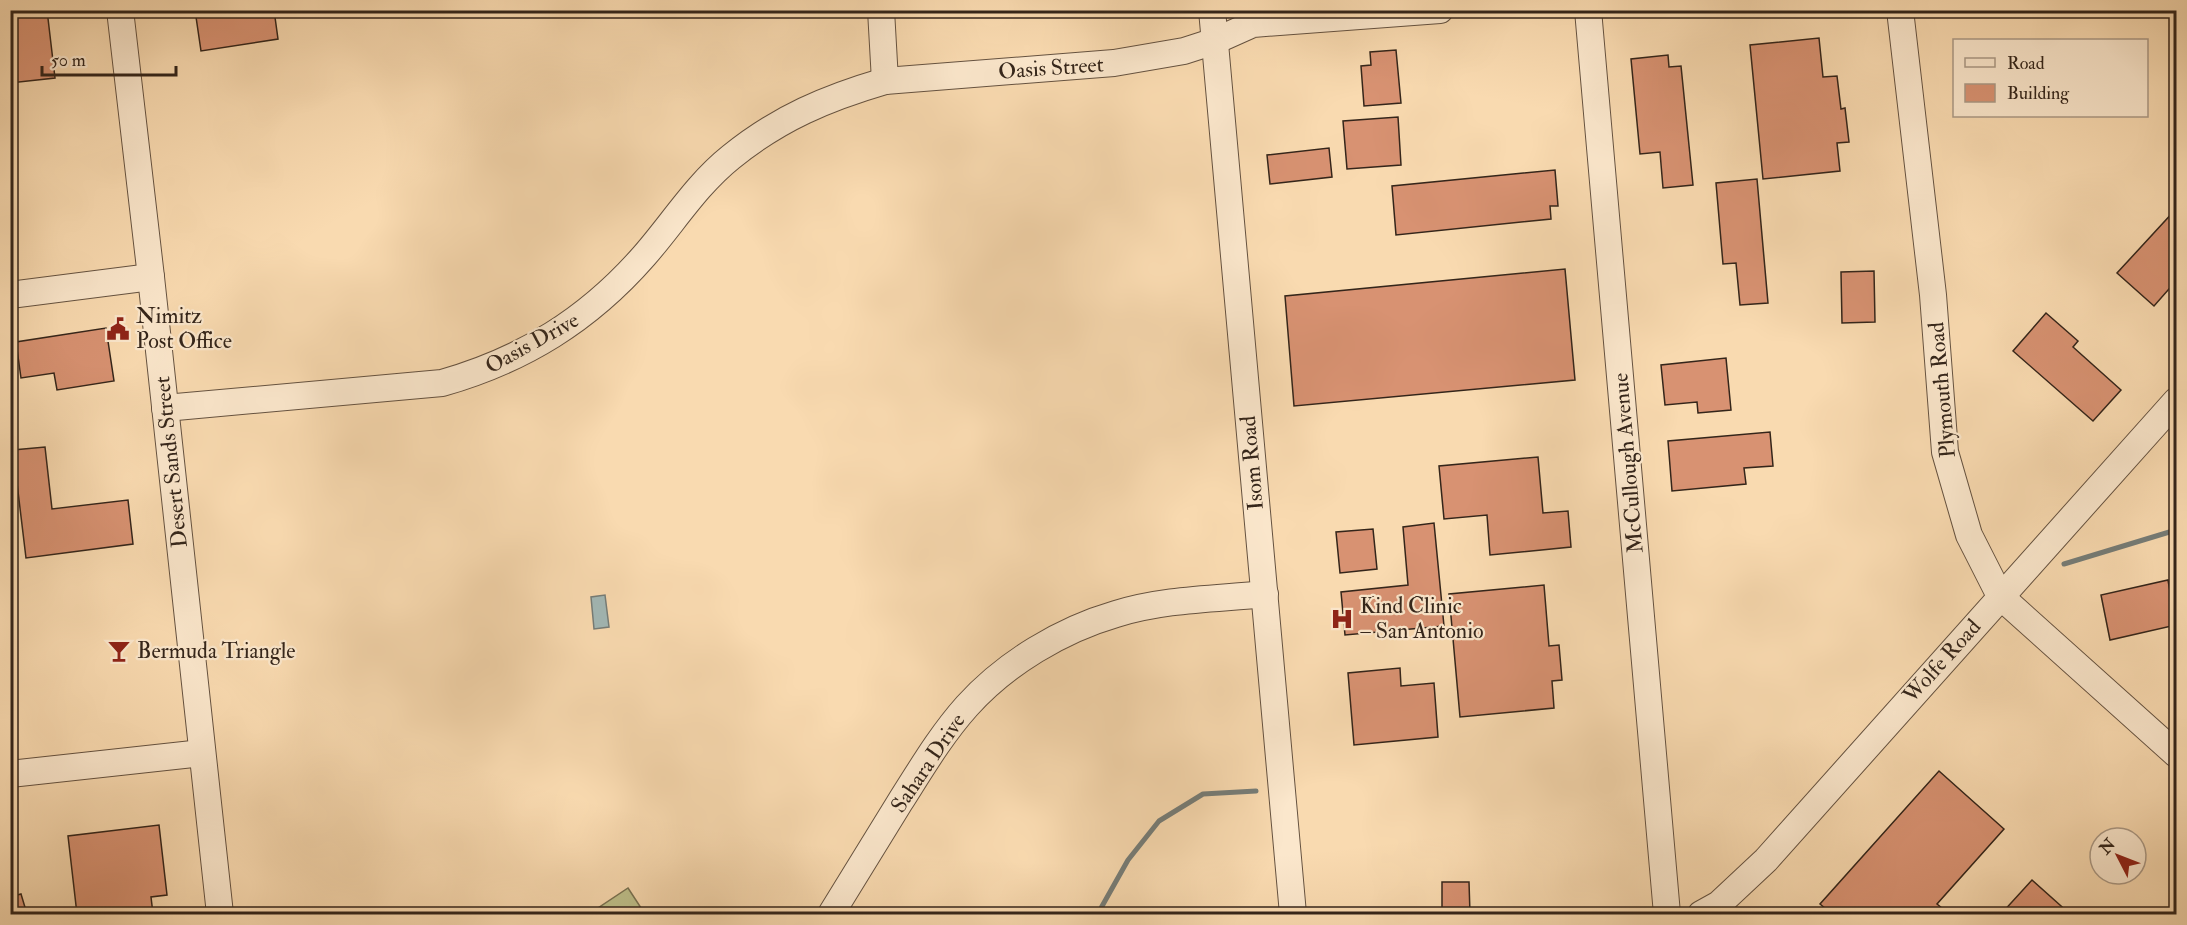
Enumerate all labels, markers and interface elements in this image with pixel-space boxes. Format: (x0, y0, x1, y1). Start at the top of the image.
scale bar (42, 39, 176, 77)
legend (1953, 39, 2148, 117)
text: 50 m (51, 49, 86, 72)
street label: Oasis Street (997, 50, 1105, 86)
text: Road (2007, 52, 2045, 75)
text: Building (2007, 82, 2070, 105)
place label: Nimitz Post Office (136, 302, 232, 355)
street label: Oasis Drive (480, 306, 584, 380)
public building icon: Nimitz Post Office (105, 316, 131, 342)
street label: Plymouth Road (1922, 321, 1962, 459)
street label: McCullough Avenue (1606, 372, 1650, 554)
street label: Desert Sands Street (148, 375, 194, 549)
street label: Isom Road (1234, 414, 1270, 511)
place label: Kind Clinic – San Antonio (1360, 592, 1484, 645)
hospital icon: Kind Clinic – San Antonio (1329, 606, 1355, 632)
street label: Wolfe Road (1896, 613, 1987, 710)
place label: Bermuda Triangle (137, 637, 296, 665)
bar icon: Bermuda Triangle (106, 638, 132, 664)
street label: Sahara Drive (884, 708, 972, 818)
north arrow (2088, 826, 2148, 886)
text: N (2095, 834, 2120, 859)

